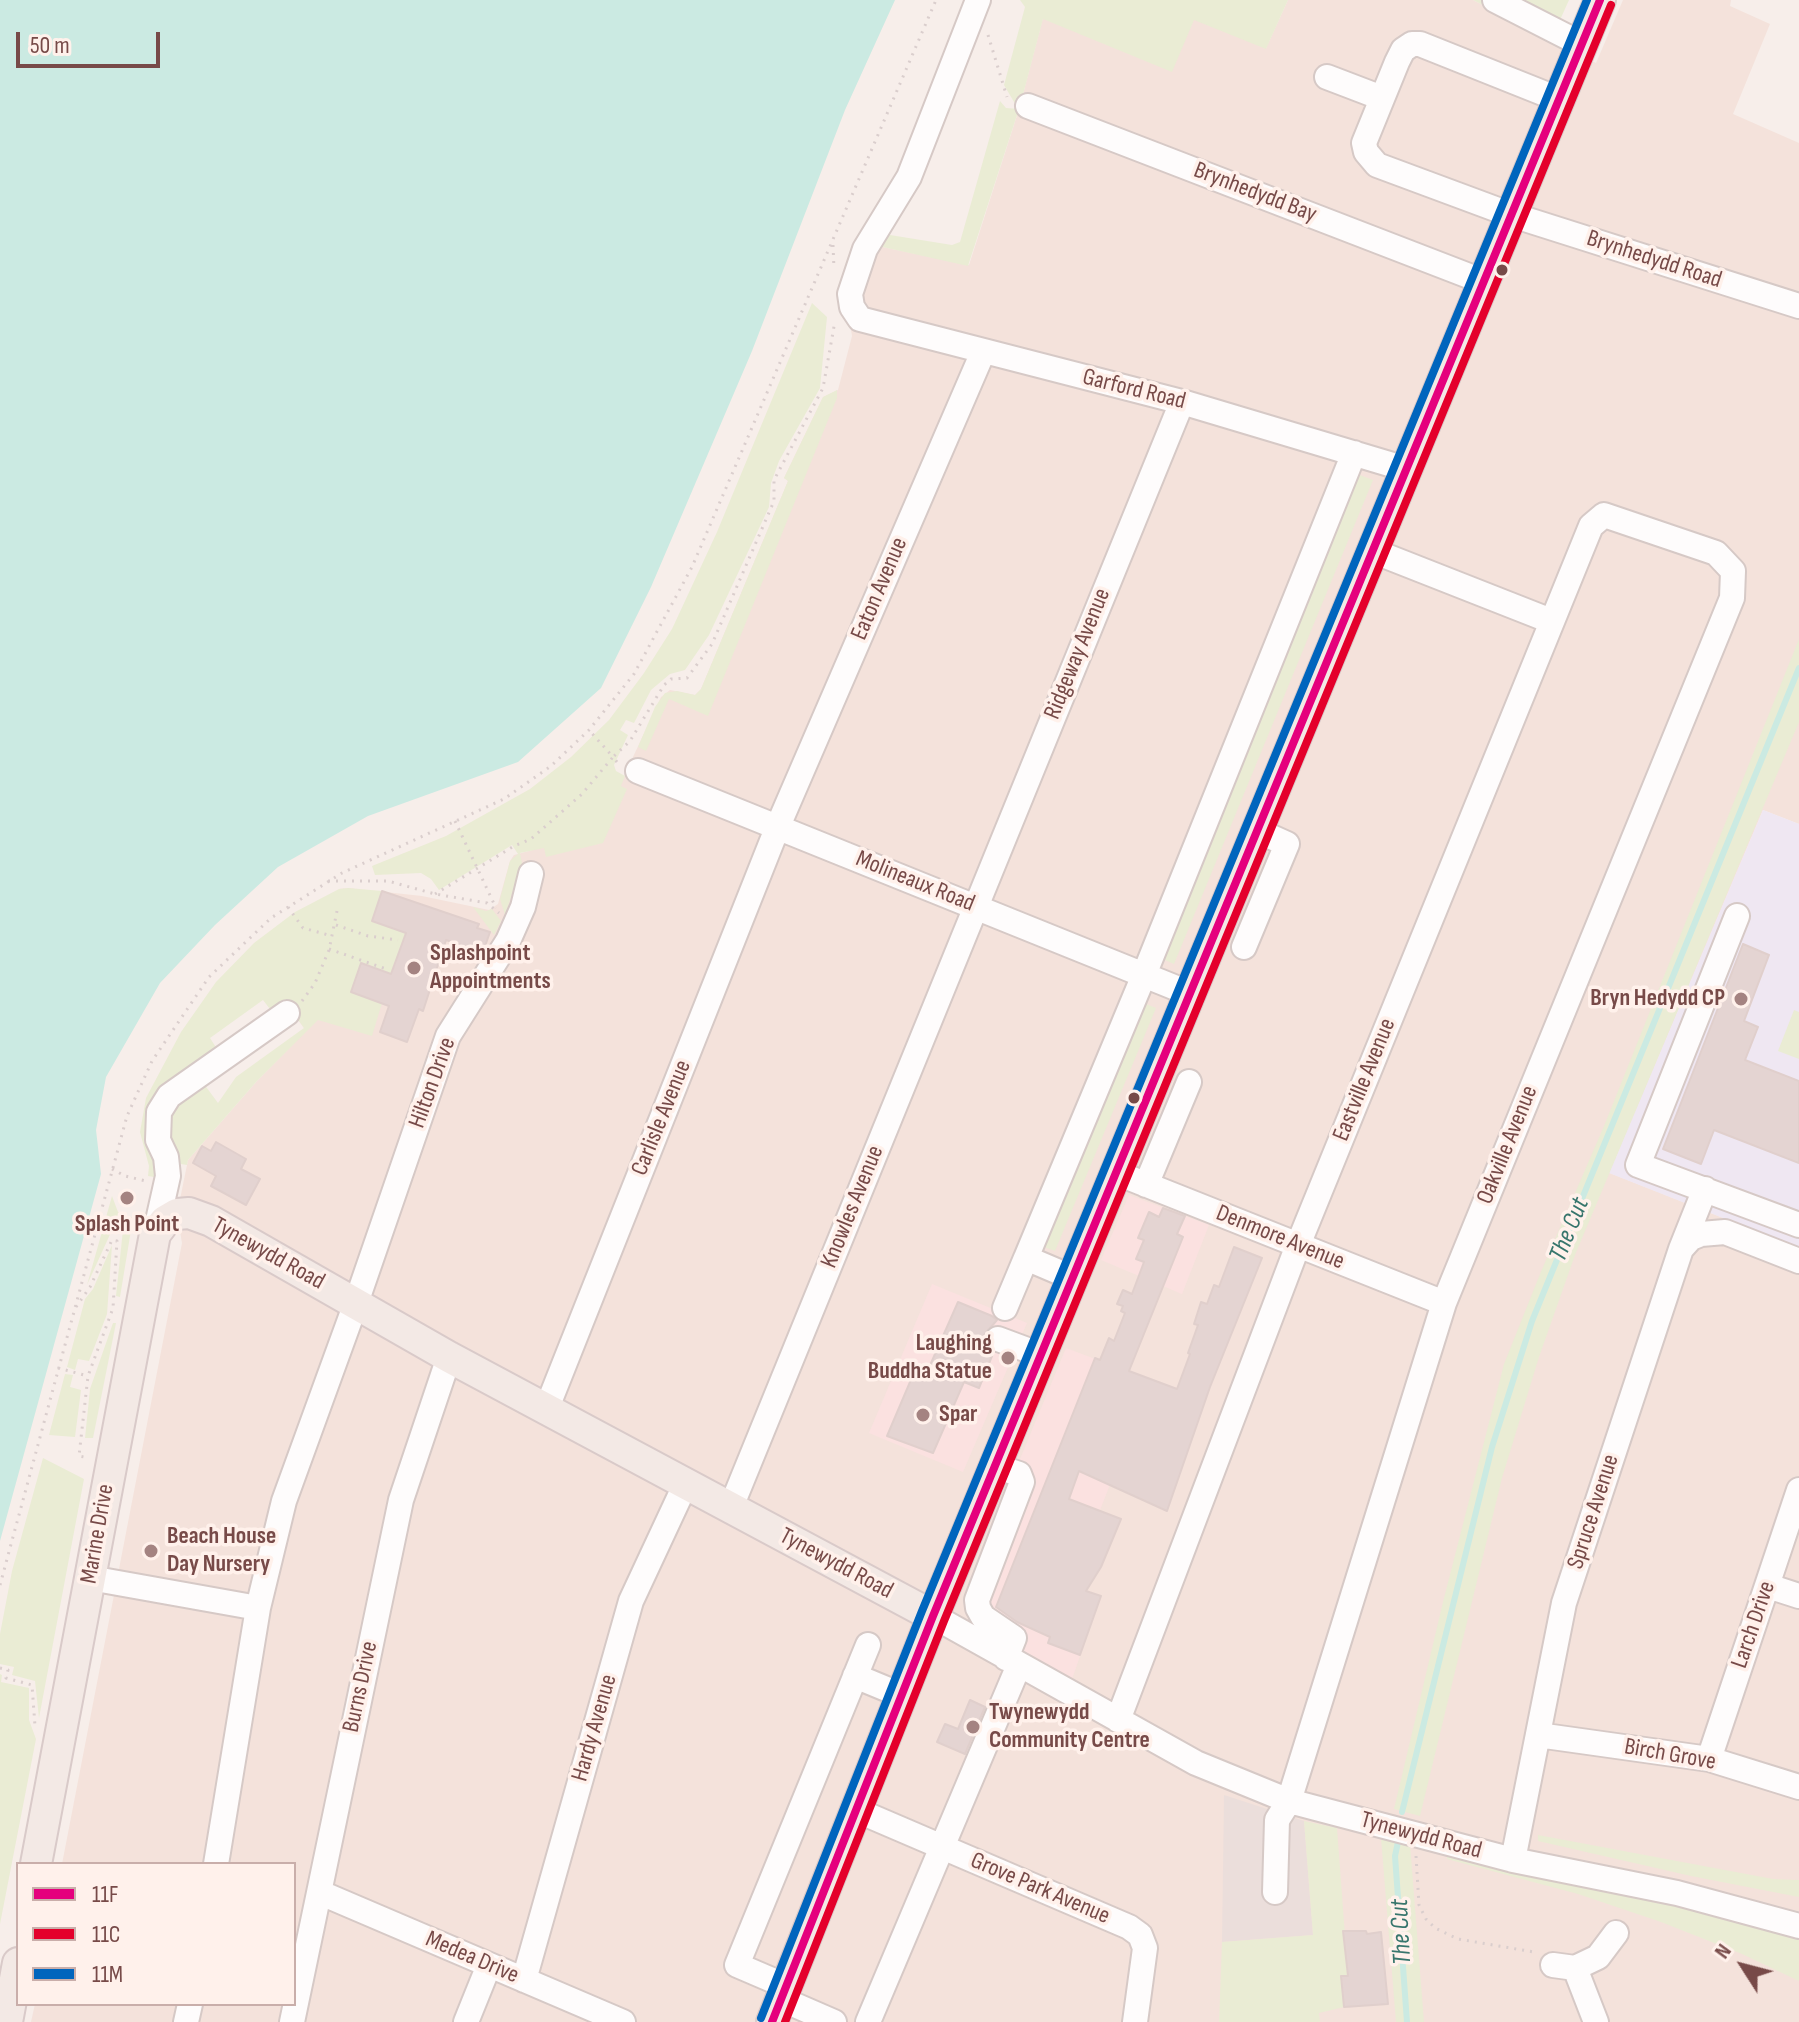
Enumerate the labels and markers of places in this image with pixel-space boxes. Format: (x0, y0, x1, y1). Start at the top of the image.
unlabelled marker (1494, 262, 1510, 278)
place label: Splashpoint Appointments (430, 940, 551, 996)
marker: Splashpoint Appointments (405, 959, 423, 977)
place label: Bryn Hedydd CP (1590, 985, 1725, 1013)
marker: Bryn Hedydd CP (1732, 990, 1750, 1008)
unlabelled marker (1126, 1090, 1142, 1106)
marker: Splash Point (118, 1189, 136, 1207)
place label: Splash Point (75, 1211, 179, 1239)
place label: Laughing Buddha Statue (868, 1330, 992, 1386)
marker: Laughing Buddha Statue (999, 1349, 1017, 1367)
place label: Spar (939, 1401, 978, 1429)
marker: Spar (914, 1406, 932, 1424)
place label: Beach House Day Nursery (167, 1523, 276, 1579)
marker: Beach House Day Nursery (142, 1542, 160, 1560)
place label: Twynewydd Community Centre (989, 1699, 1150, 1755)
marker: Twynewydd Community Centre (964, 1718, 982, 1736)

